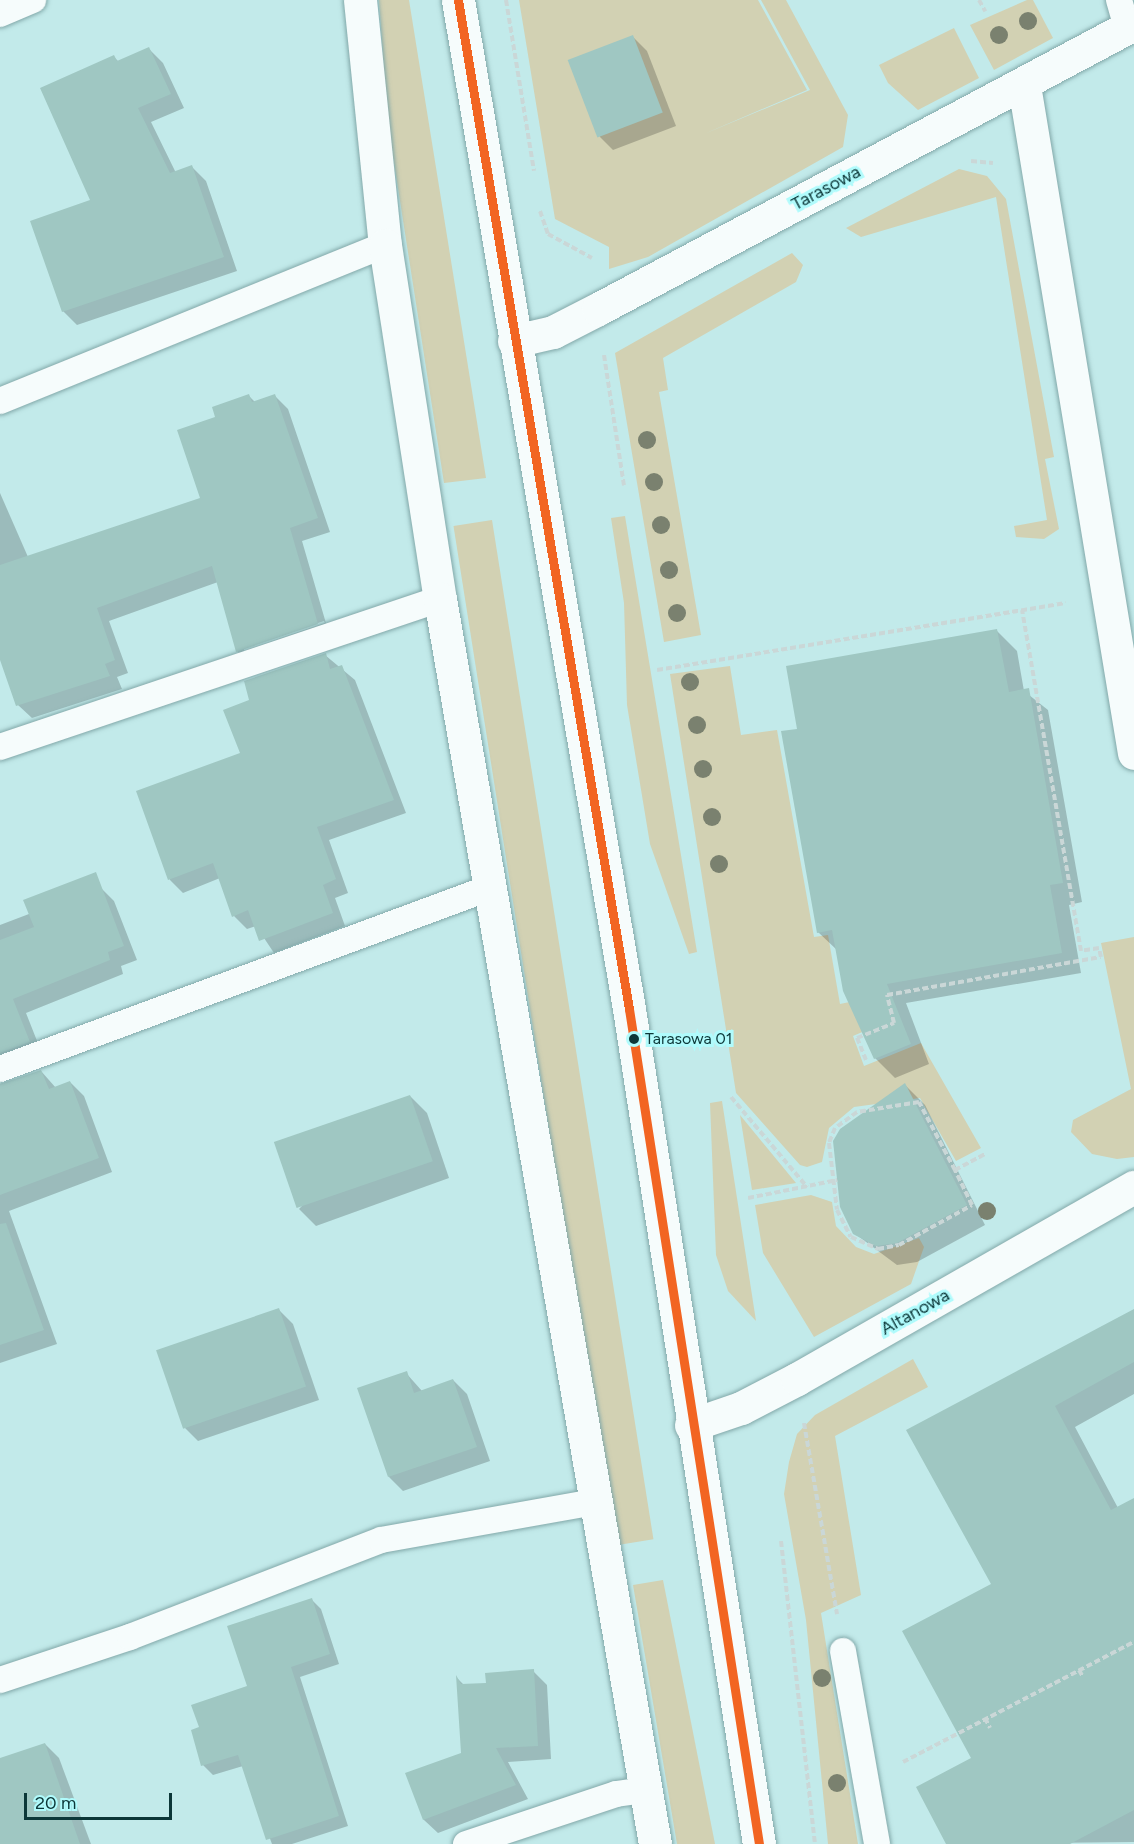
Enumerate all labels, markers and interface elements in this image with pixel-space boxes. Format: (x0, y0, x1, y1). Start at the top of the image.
street label: Tarasowa (788, 161, 864, 215)
place label: Tarasowa 01 (645, 1029, 732, 1049)
marker: Tarasowa 01 (628, 1033, 640, 1045)
street label: Altanowa (877, 1284, 953, 1340)
scale bar (27, 1781, 176, 1819)
text: 20 m (35, 1792, 76, 1814)

